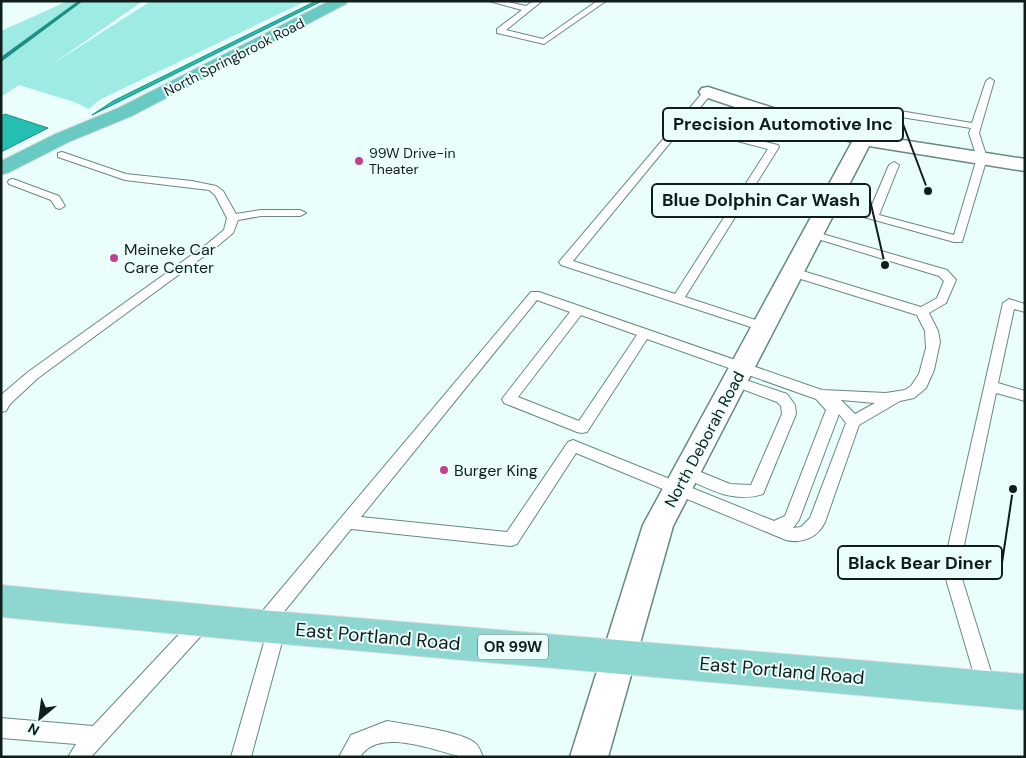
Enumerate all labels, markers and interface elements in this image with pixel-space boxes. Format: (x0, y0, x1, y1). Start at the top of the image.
street label: North Springbrook Road (161, 14, 307, 100)
callout: Precision Automotive Inc (663, 108, 903, 141)
text: Precision Automotive Inc (673, 112, 893, 136)
place label: 99W Drive-in Theater (369, 144, 455, 178)
marker: 99W Drive-in Theater (353, 155, 365, 167)
callout: Blue Dolphin Car Wash (652, 184, 870, 217)
text: Blue Dolphin Car Wash (662, 188, 860, 212)
place label: Meineke Car Care Center (124, 239, 216, 278)
marker: Meineke Car Care Center (108, 252, 120, 264)
street label: North Deborah Road (660, 368, 749, 511)
place label: Burger King (454, 460, 538, 481)
marker: Burger King (438, 464, 450, 476)
callout: Black Bear Diner (838, 546, 1002, 579)
text: Black Bear Diner (848, 551, 992, 575)
street label: East Portland Road (294, 617, 462, 656)
road number: OR 99W (478, 634, 548, 660)
street label: East Portland Road (698, 651, 866, 690)
north arrow (15, 693, 65, 743)
text: N (25, 719, 43, 740)

